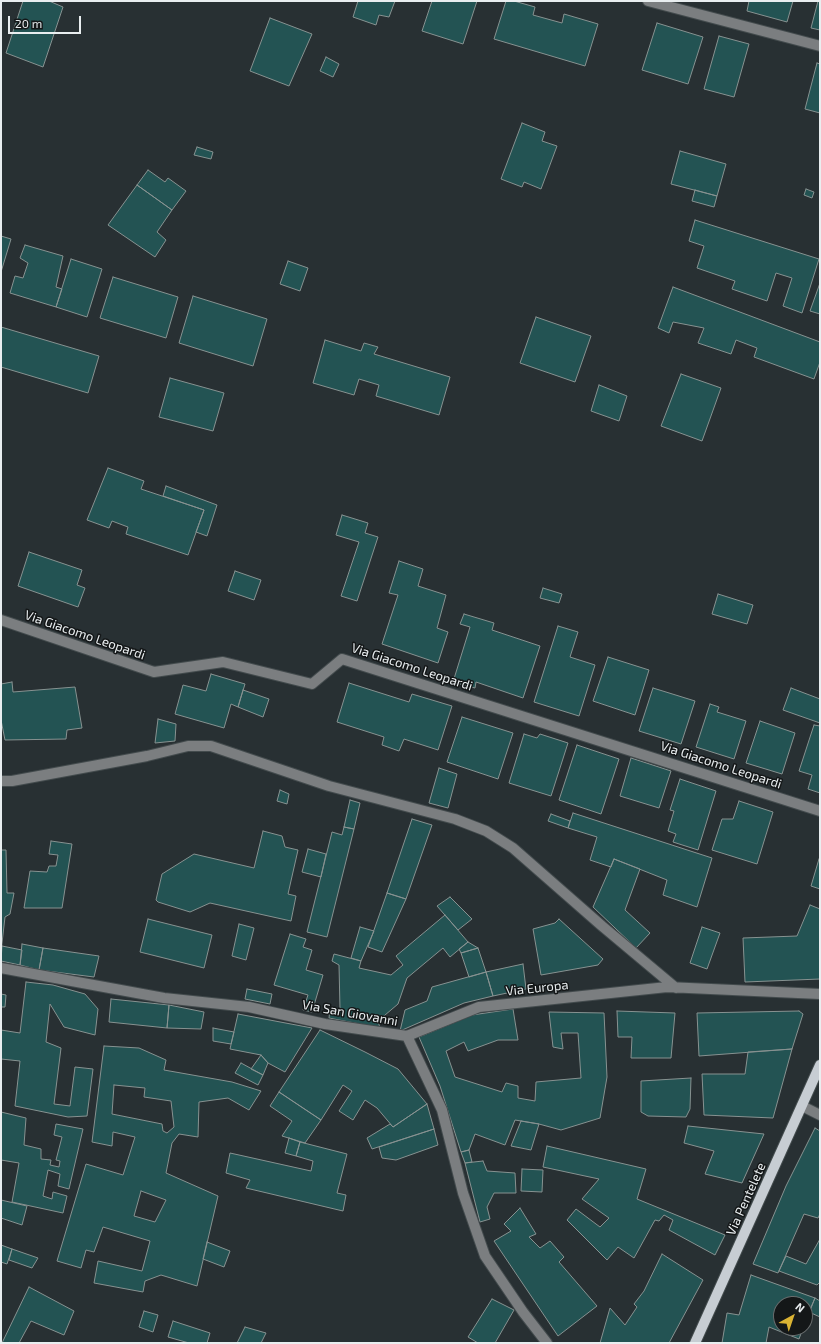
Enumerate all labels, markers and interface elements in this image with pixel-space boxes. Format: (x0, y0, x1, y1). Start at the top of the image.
scale bar (10, 8, 83, 34)
text: 20 m (15, 16, 42, 30)
street label: Via Giacomo Leopardi (23, 607, 147, 663)
street label: Via Giacomo Leopardi (349, 640, 475, 694)
street label: Via Giacomo Leopardi (658, 738, 784, 792)
street label: Via Europa (505, 977, 569, 999)
street label: Via San Giovanni (301, 997, 399, 1029)
street label: Via Pentelete (723, 1160, 769, 1238)
north arrow (773, 1296, 813, 1336)
text: N (793, 1300, 808, 1315)

